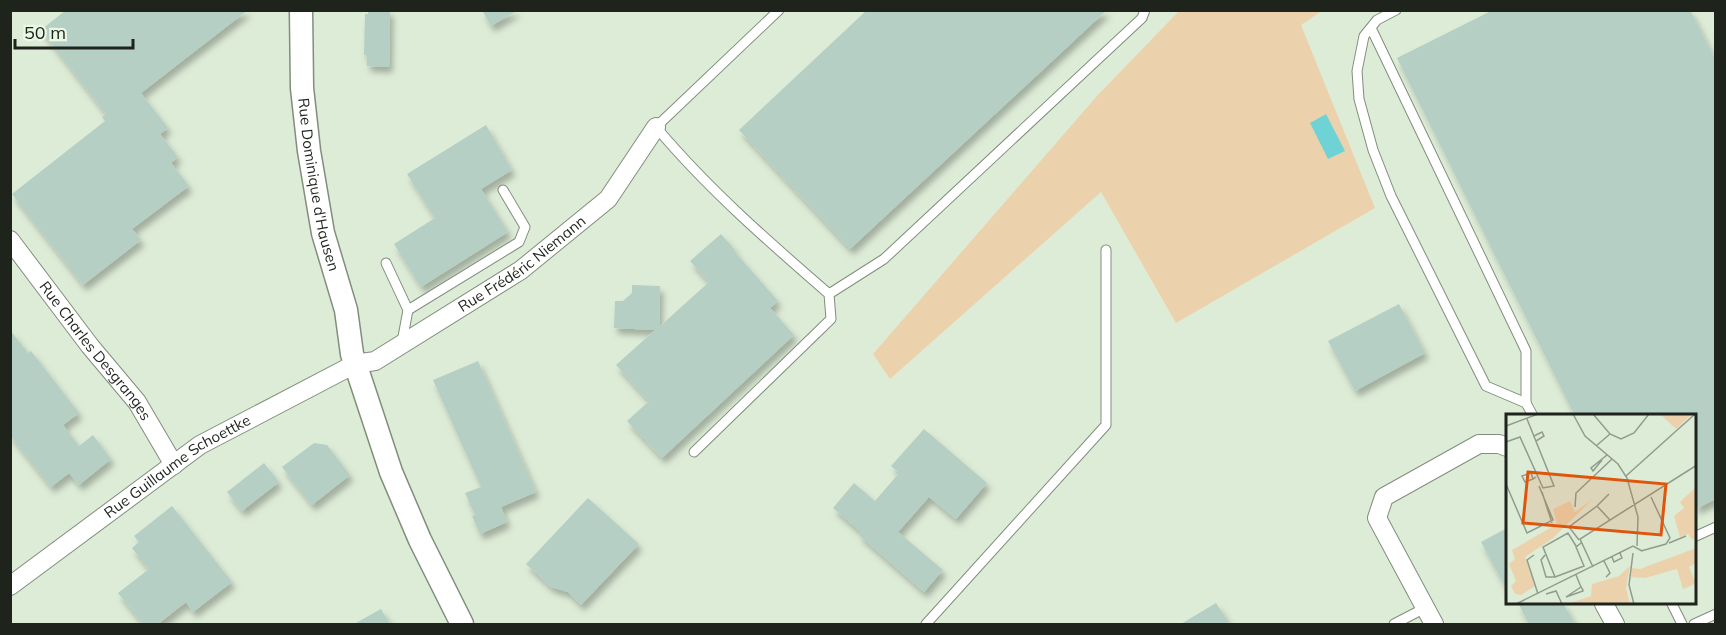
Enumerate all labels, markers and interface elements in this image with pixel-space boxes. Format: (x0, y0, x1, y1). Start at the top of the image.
scale bar (15, 12, 134, 50)
text: 50 m (24, 21, 66, 44)
street label: Rue Dominique d'Hausen (294, 97, 344, 273)
street label: Rue Frédéric Niemann (454, 211, 589, 316)
street label: Rue Charles Desgranges (35, 277, 156, 424)
street label: Rue Guillaume Schoettke (100, 410, 254, 522)
inset map (1506, 414, 1696, 605)

